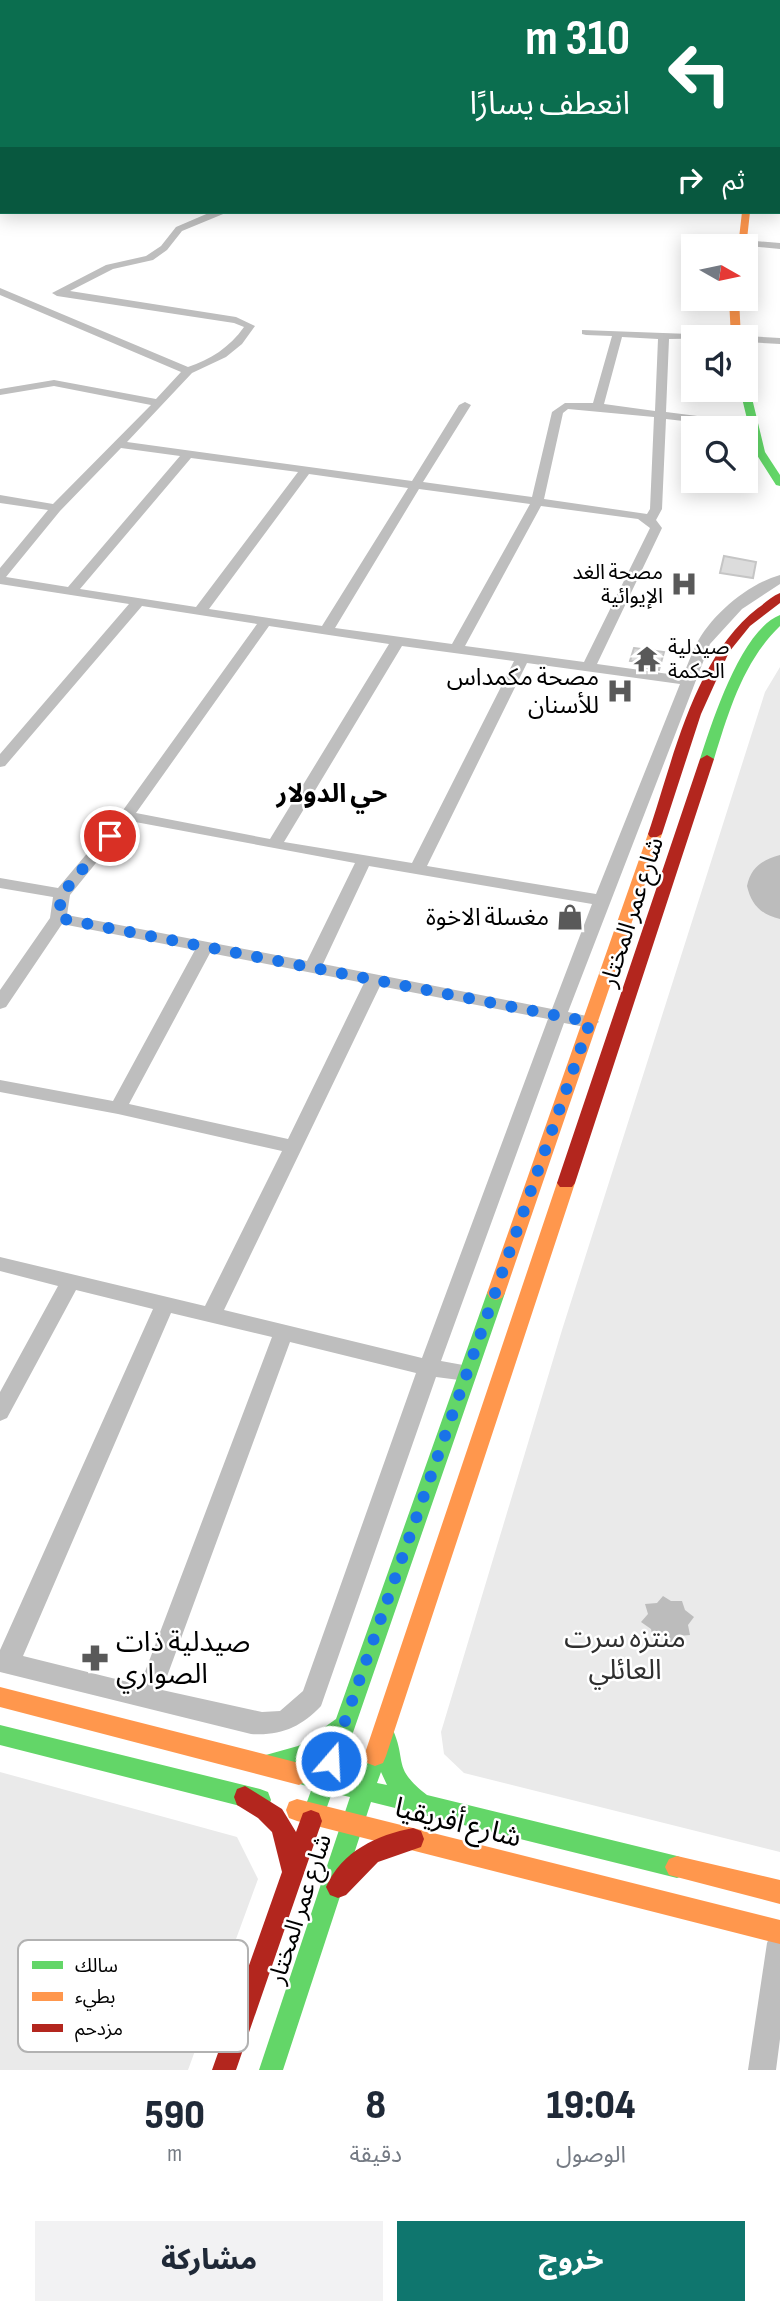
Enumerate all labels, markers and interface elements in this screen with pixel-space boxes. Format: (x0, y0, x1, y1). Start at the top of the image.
text: 310 m (525, 10, 630, 69)
icon: left (654, 28, 745, 119)
text: انعطف يسارًا (470, 85, 630, 124)
icon: right (671, 161, 709, 199)
text: ثم (723, 166, 745, 197)
north arrow (681, 234, 758, 312)
map controls (681, 234, 758, 493)
button: sound (681, 325, 758, 402)
button: search (681, 416, 758, 493)
place label: مصحة الغد الإيوائية (573, 560, 663, 609)
hospital icon: مصحة الغد الإيوائية (669, 569, 699, 599)
place label: صيدلية الحكمة (668, 635, 730, 684)
temple icon: صيدلية الحكمة (632, 644, 662, 674)
place label: مصحة مكمداس للأسنان (447, 663, 599, 720)
hospital icon: مصحة مكمداس للأسنان (605, 676, 635, 706)
district label: حي الدولار (276, 779, 387, 814)
pin (80, 806, 140, 866)
icon: arrive (91, 817, 129, 855)
street label: شارع عمر المختار (594, 833, 672, 992)
shop icon: مغسلة الاخوة (555, 902, 585, 932)
place label: مغسلة الاخوة (426, 903, 549, 932)
park label: منتزه سرت العائلي (564, 1622, 686, 1690)
place label: صيدلية ذات الصواري (116, 1626, 250, 1694)
pharmacy icon: صيدلية ذات الصواري (80, 1643, 110, 1673)
position arrow (294, 1724, 368, 1798)
street label: شارع أفريقيا (391, 1789, 525, 1858)
street label: شارع عمر المختار (262, 1830, 340, 1989)
legend (18, 1940, 248, 2052)
text: سالك (75, 1955, 118, 1978)
text: بطيء (75, 1986, 115, 2011)
text: مزدحم (75, 2018, 123, 2043)
text: 8 (365, 2080, 386, 2131)
text: 19:04 (547, 2080, 635, 2131)
text: 590 (145, 2090, 205, 2141)
text: m (167, 2140, 182, 2168)
text: دقيقة (349, 2141, 402, 2169)
text: الوصول (556, 2141, 626, 2169)
button: مشاركة (35, 2221, 383, 2301)
button: خروج (397, 2221, 745, 2301)

